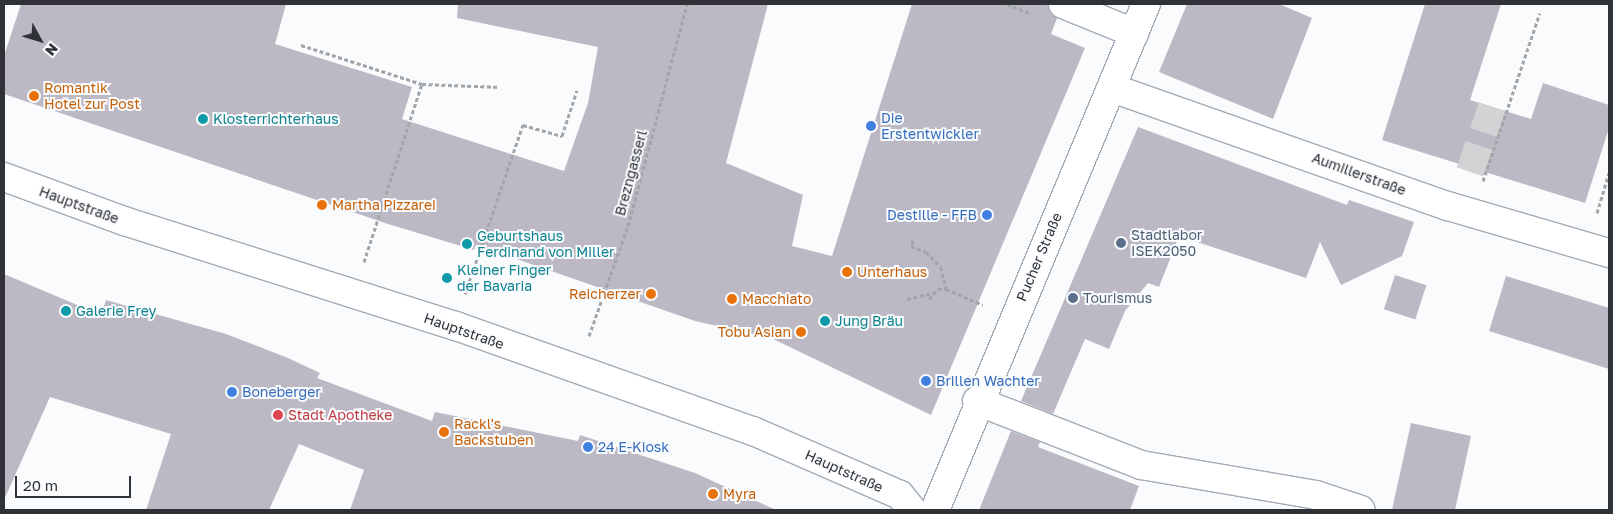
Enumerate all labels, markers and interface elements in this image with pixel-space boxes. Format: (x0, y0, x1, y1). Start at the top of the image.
north arrow (15, 15, 65, 65)
text: N (42, 40, 62, 59)
place label: Romantik Hotel zur Post (44, 80, 140, 112)
marker: Romantik Hotel zur Post (28, 90, 40, 102)
place label: Die Erstentwickler (881, 110, 979, 142)
place label: Klosterrichterhaus (213, 111, 339, 127)
marker: Klosterrichterhaus (197, 113, 209, 125)
marker: Die Erstentwickler (865, 120, 877, 132)
street label: Brezngasserl (611, 128, 651, 218)
street label: Aumillerstraße (1310, 149, 1408, 199)
street label: Hauptstraße (37, 183, 121, 227)
place label: Martha Pizzarei (332, 197, 436, 213)
marker: Martha Pizzarei (316, 199, 328, 211)
place label: Destille - FFB (887, 207, 977, 223)
marker: Destille - FFB (981, 209, 993, 221)
street label: Pucher Straße (1013, 210, 1065, 304)
place label: Stadtlabor ISEK2050 (1131, 227, 1202, 260)
place label: Geburtshaus Ferdinand von Miller (477, 228, 614, 260)
marker: Stadtlabor ISEK2050 (1115, 237, 1127, 249)
marker: Geburtshaus Ferdinand von Miller (461, 238, 473, 250)
place label: Kleiner Finger der Bavaria (457, 262, 551, 294)
place label: Unterhaus (857, 264, 927, 280)
marker: Unterhaus (841, 266, 853, 278)
marker: Kleiner Finger der Bavaria (441, 272, 453, 284)
place label: Reicherzer (569, 286, 641, 302)
marker: Reicherzer (645, 288, 657, 300)
place label: Tourismus (1083, 290, 1152, 306)
place label: Macchiato (742, 291, 811, 307)
marker: Tourismus (1067, 292, 1079, 304)
marker: Macchiato (726, 293, 738, 305)
place label: Galerie Frey (76, 303, 156, 319)
marker: Galerie Frey (60, 305, 72, 317)
street label: Hauptstraße (422, 309, 506, 353)
place label: Jung Bräu (835, 313, 903, 329)
marker: Jung Bräu (819, 315, 831, 327)
place label: Tobu Asian (718, 324, 791, 340)
marker: Tobu Asian (795, 326, 807, 338)
place label: Brillen Wachter (936, 373, 1040, 389)
marker: Brillen Wachter (920, 375, 932, 387)
place label: Boneberger (242, 384, 321, 400)
marker: Boneberger (226, 386, 238, 398)
place label: Stadt Apotheke (288, 407, 392, 423)
marker: Stadt Apotheke (272, 409, 284, 421)
place label: Rackl's Backstuben (454, 416, 534, 448)
marker: Rackl's Backstuben (438, 426, 450, 438)
place label: 24 E-Kiosk (598, 439, 669, 455)
marker: 24 E-Kiosk (582, 441, 594, 453)
street label: Hauptstraße (802, 446, 886, 496)
scale bar (18, 466, 134, 498)
text: 20 m (23, 476, 58, 494)
place label: Myra (723, 486, 756, 502)
marker: Myra (707, 488, 719, 500)

